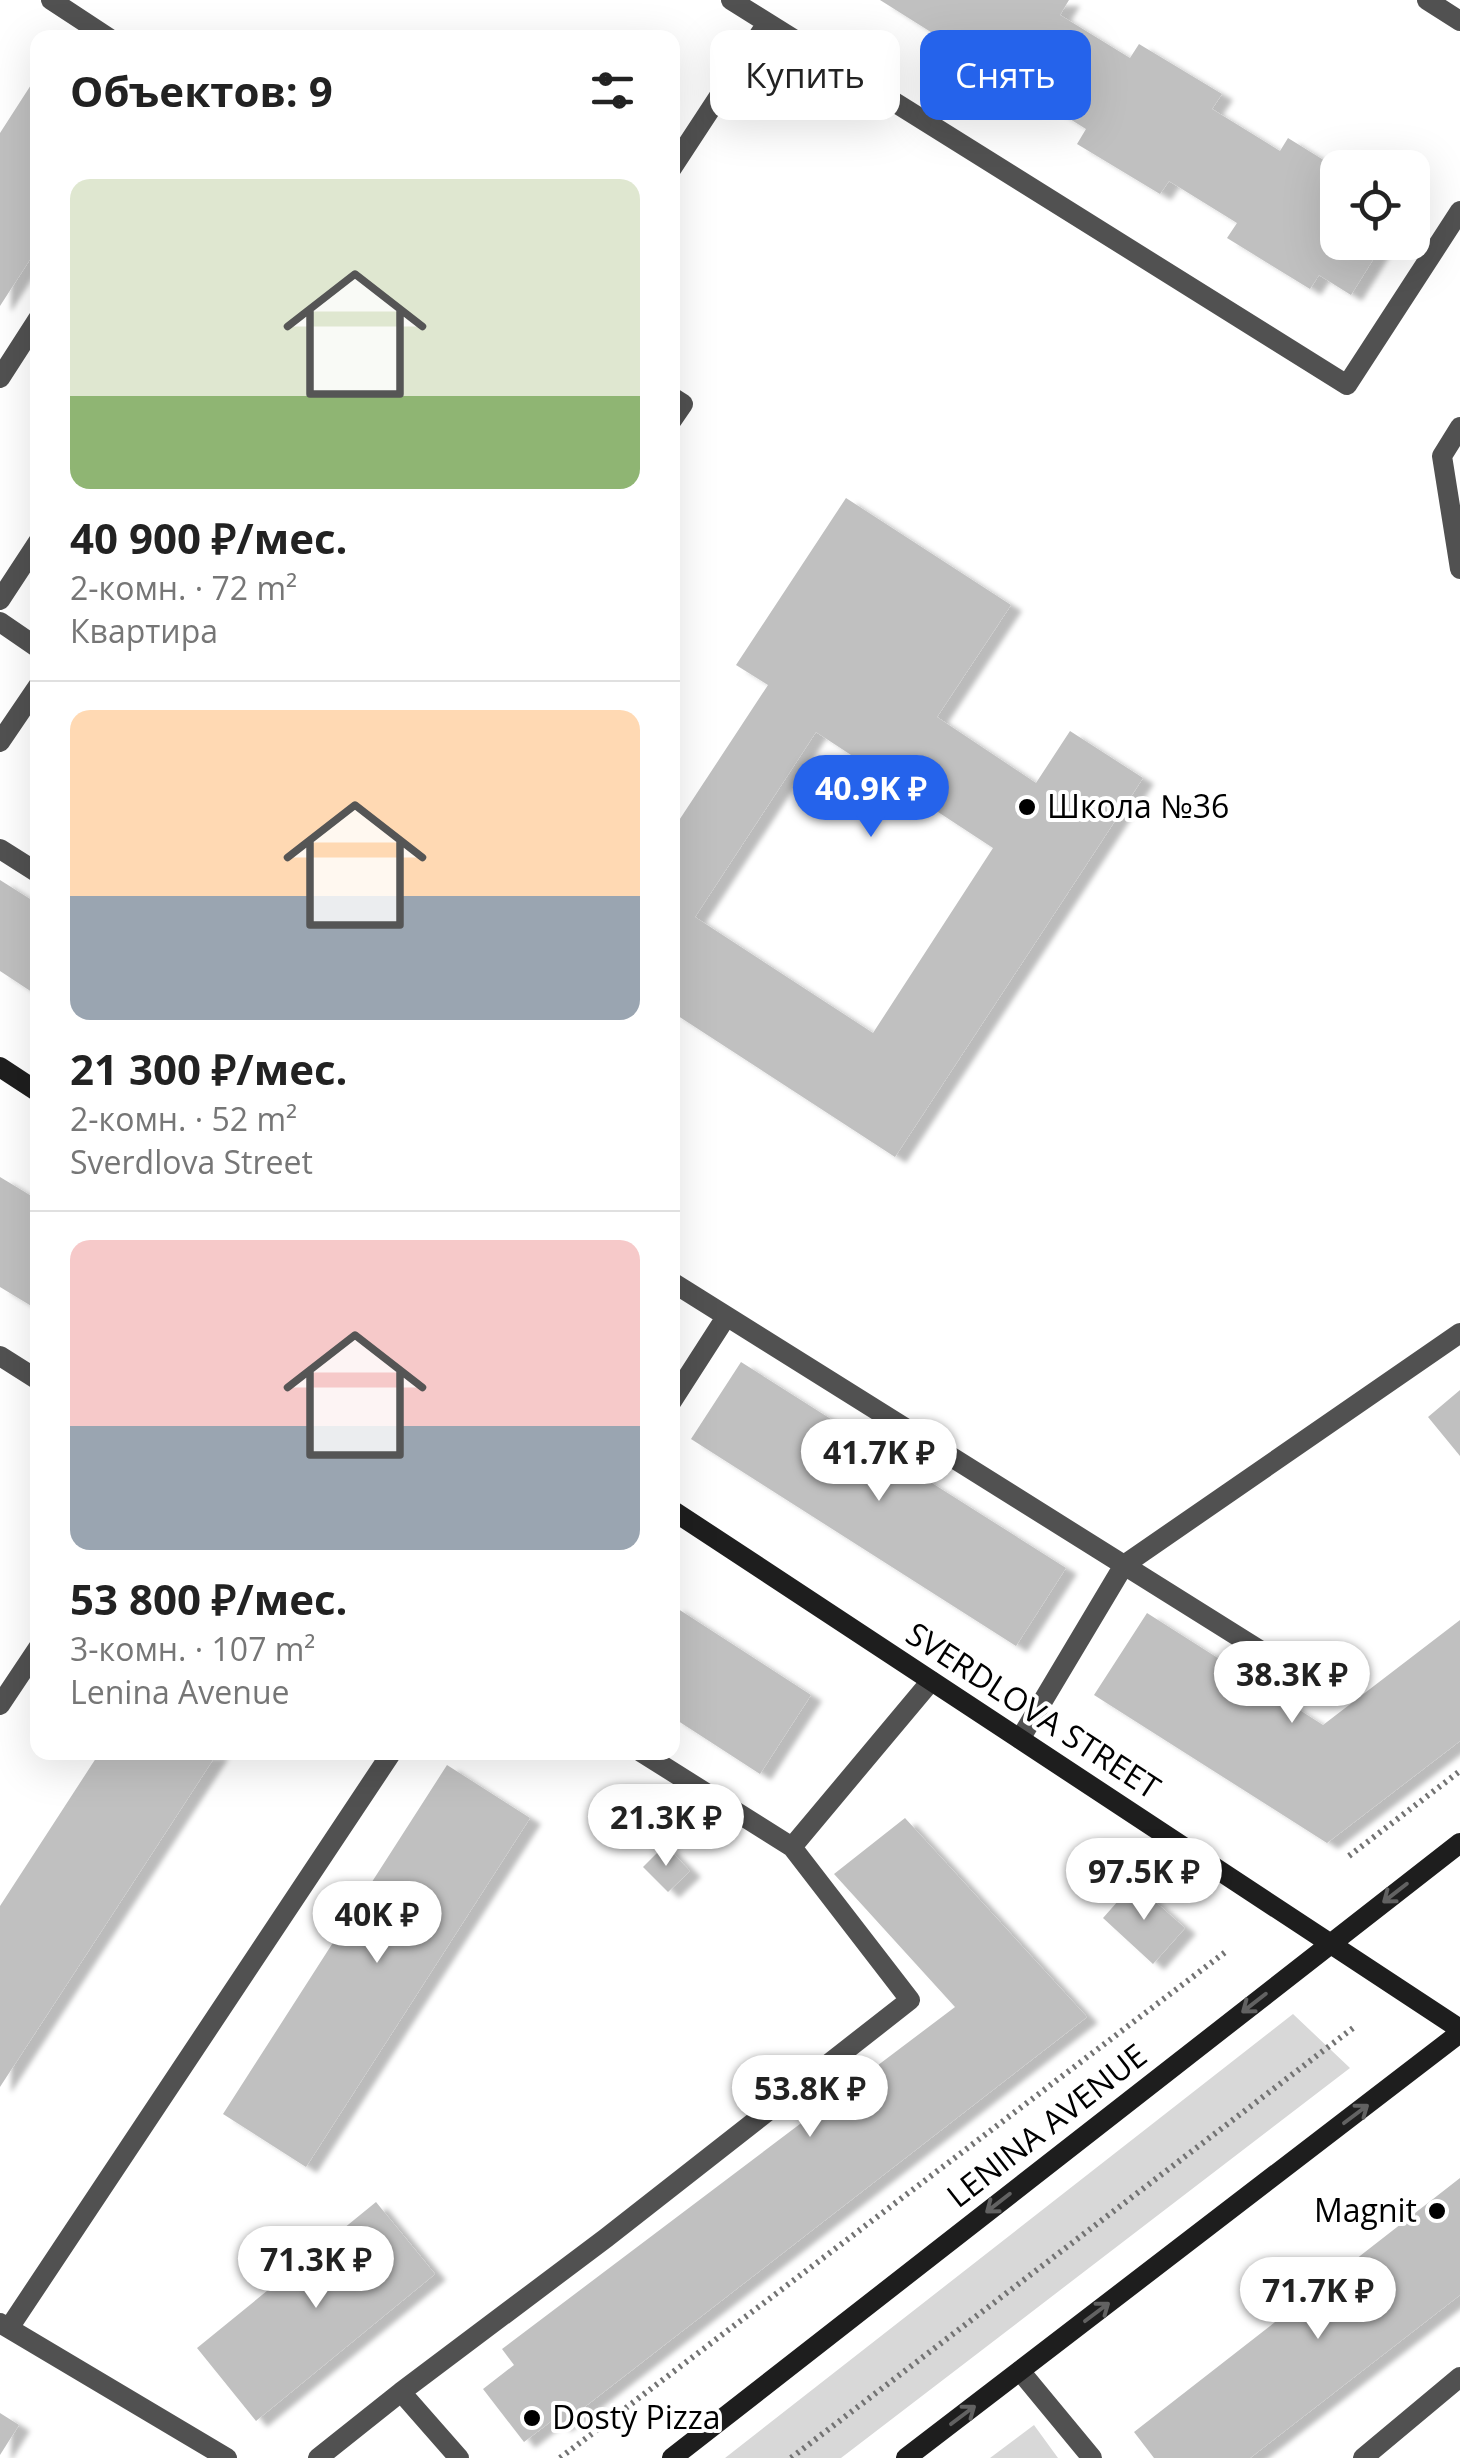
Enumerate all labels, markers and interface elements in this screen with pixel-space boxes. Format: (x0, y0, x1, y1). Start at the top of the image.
chip: Купить (710, 30, 900, 120)
chip: Снять (920, 30, 1091, 120)
text: Объектов: 9 (70, 62, 333, 119)
icon: filters (585, 63, 640, 118)
map controls (1320, 150, 1430, 260)
button: locate (1320, 150, 1430, 260)
icon: home (265, 244, 445, 424)
text: 40 900 ₽/мес. (70, 509, 348, 566)
text: 2-комн. · 72 m² (70, 566, 297, 609)
text: Квартира (70, 609, 218, 652)
pin: 40.9K ₽ (779, 755, 963, 840)
text: 40.9K ₽ (815, 766, 927, 809)
icon: home (265, 775, 445, 955)
place label: Школа №36 (1047, 784, 1229, 827)
marker: Школа №36 (1016, 796, 1038, 818)
text: 21 300 ₽/мес. (70, 1040, 348, 1097)
text: 2-комн. · 52 m² (70, 1097, 297, 1140)
text: Sverdlova Street (70, 1140, 313, 1183)
icon: home (265, 1305, 445, 1485)
pin: 41.7K ₽ (787, 1419, 971, 1504)
text: 41.7K ₽ (823, 1430, 935, 1473)
text: 53 800 ₽/мес. (70, 1570, 348, 1627)
street label: SVERDLOVA STREET (899, 1611, 1169, 1808)
text: 3-комн. · 107 m² (70, 1627, 315, 1670)
pin: 38.3K ₽ (1200, 1641, 1384, 1726)
text: 38.3K ₽ (1236, 1652, 1348, 1695)
text: Lenina Avenue (70, 1670, 290, 1713)
pin: 21.3K ₽ (574, 1784, 758, 1869)
text: 21.3K ₽ (610, 1795, 722, 1838)
pin: 97.5K ₽ (1052, 1838, 1236, 1923)
text: 97.5K ₽ (1088, 1849, 1200, 1892)
pin: 40K ₽ (307, 1881, 447, 1966)
one-way arrow (1382, 1883, 1409, 1904)
text: 40K ₽ (335, 1892, 419, 1935)
one-way arrow (1241, 1992, 1267, 2014)
street label: LENINA AVENUE (937, 2033, 1155, 2216)
pin: 53.8K ₽ (718, 2055, 902, 2140)
text: 53.8K ₽ (754, 2066, 866, 2109)
one-way arrow (1342, 2104, 1368, 2126)
place label: Magnit (1314, 2188, 1417, 2231)
one-way arrow (985, 2192, 1011, 2214)
marker: Magnit (1426, 2200, 1448, 2222)
pin: 71.3K ₽ (224, 2226, 408, 2311)
text: 71.3K ₽ (260, 2237, 372, 2280)
pin: 71.7K ₽ (1226, 2257, 1410, 2342)
text: 71.7K ₽ (1262, 2268, 1374, 2311)
one-way arrow (1083, 2301, 1110, 2322)
place label: Dosty Pizza (552, 2395, 721, 2438)
one-way arrow (949, 2404, 976, 2425)
marker: Dosty Pizza (521, 2407, 543, 2429)

